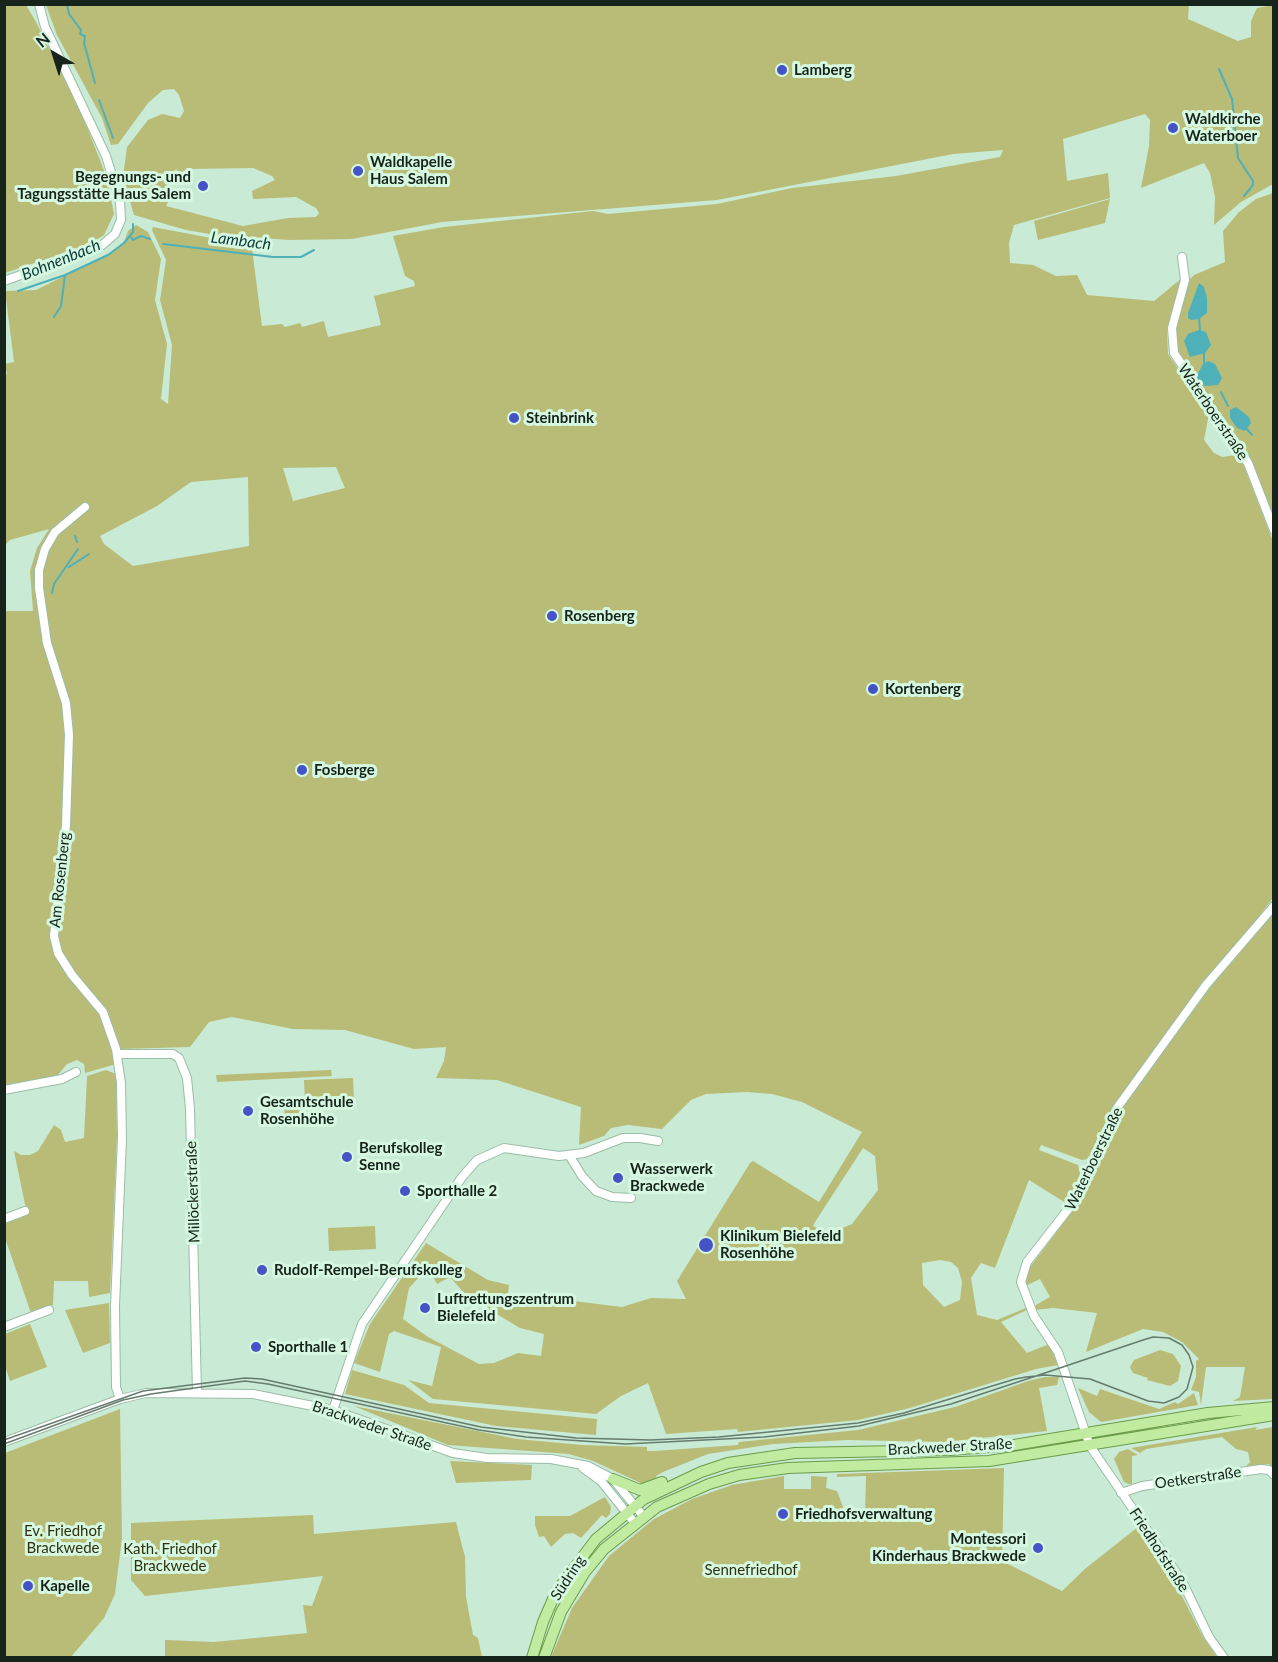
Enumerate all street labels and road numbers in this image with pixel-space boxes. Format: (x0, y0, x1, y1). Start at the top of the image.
street label: Waterboerstraße (1174, 360, 1252, 464)
street label: Am Rosenberg (46, 831, 74, 929)
street label: Waterboerstraße (1061, 1105, 1127, 1213)
street label: Millöckerstraße (182, 1141, 204, 1243)
street label: Brackweder Straße (310, 1397, 434, 1455)
street label: Brackweder Straße (887, 1435, 1013, 1459)
street label: Oetkerstraße (1154, 1463, 1242, 1493)
street label: Friedhofstraße (1125, 1505, 1193, 1595)
street label: Südring (547, 1552, 589, 1604)

